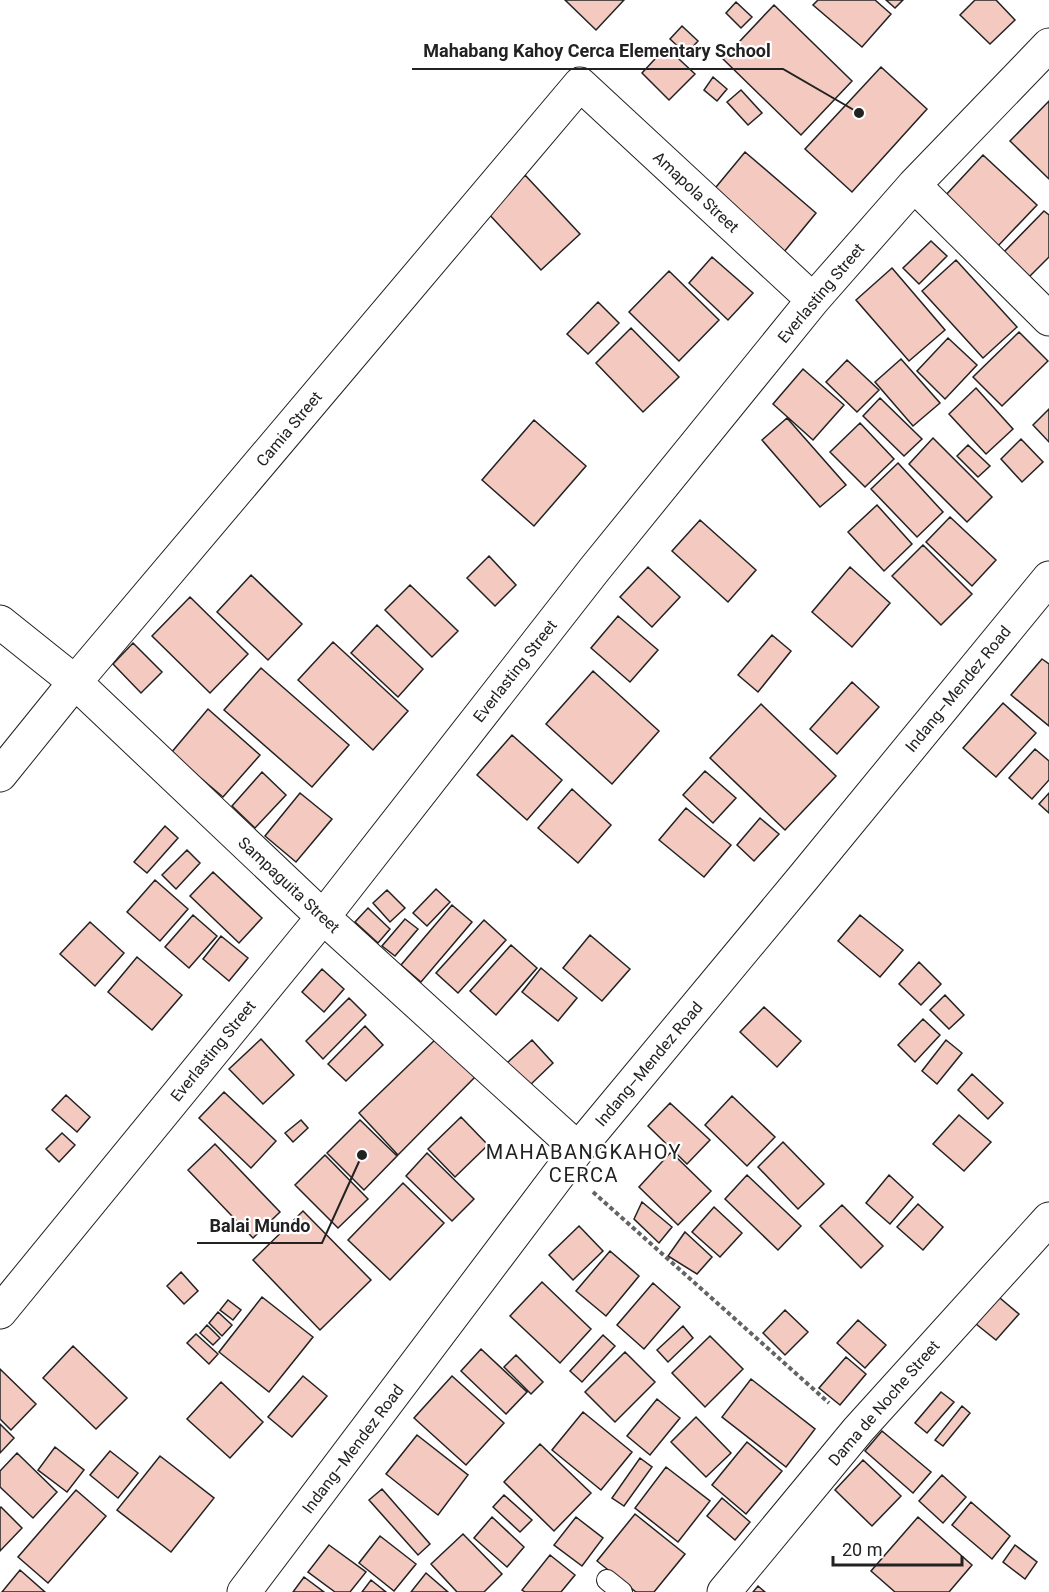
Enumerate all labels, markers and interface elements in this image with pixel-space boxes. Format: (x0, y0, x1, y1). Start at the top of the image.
callout: Mahabang Kahoy Cerca Elementary School (412, 33, 783, 69)
text: Mahabang Kahoy Cerca Elementary School (423, 40, 771, 61)
street label: Amapola Street (649, 148, 743, 236)
street label: Everlasting Street (774, 239, 868, 347)
street label: Camia Street (252, 388, 326, 470)
street label: Everlasting Street (469, 616, 561, 726)
street label: Indang–Mendez Road (901, 622, 1015, 756)
street label: Sampaguita Street (234, 833, 344, 937)
street label: Everlasting Street (166, 997, 260, 1105)
street label: Indang–Mendez Road (591, 998, 707, 1130)
district label: MAHABANGKAHOY CERCA (486, 1140, 682, 1187)
callout: Balai Mundo (197, 1207, 322, 1243)
text: Balai Mundo (210, 1215, 310, 1236)
street label: Dama de Noche Street (824, 1336, 944, 1470)
street label: Indang–Mendez Road (298, 1381, 408, 1517)
scale bar (833, 1529, 962, 1567)
text: 20 m (842, 1539, 882, 1560)

